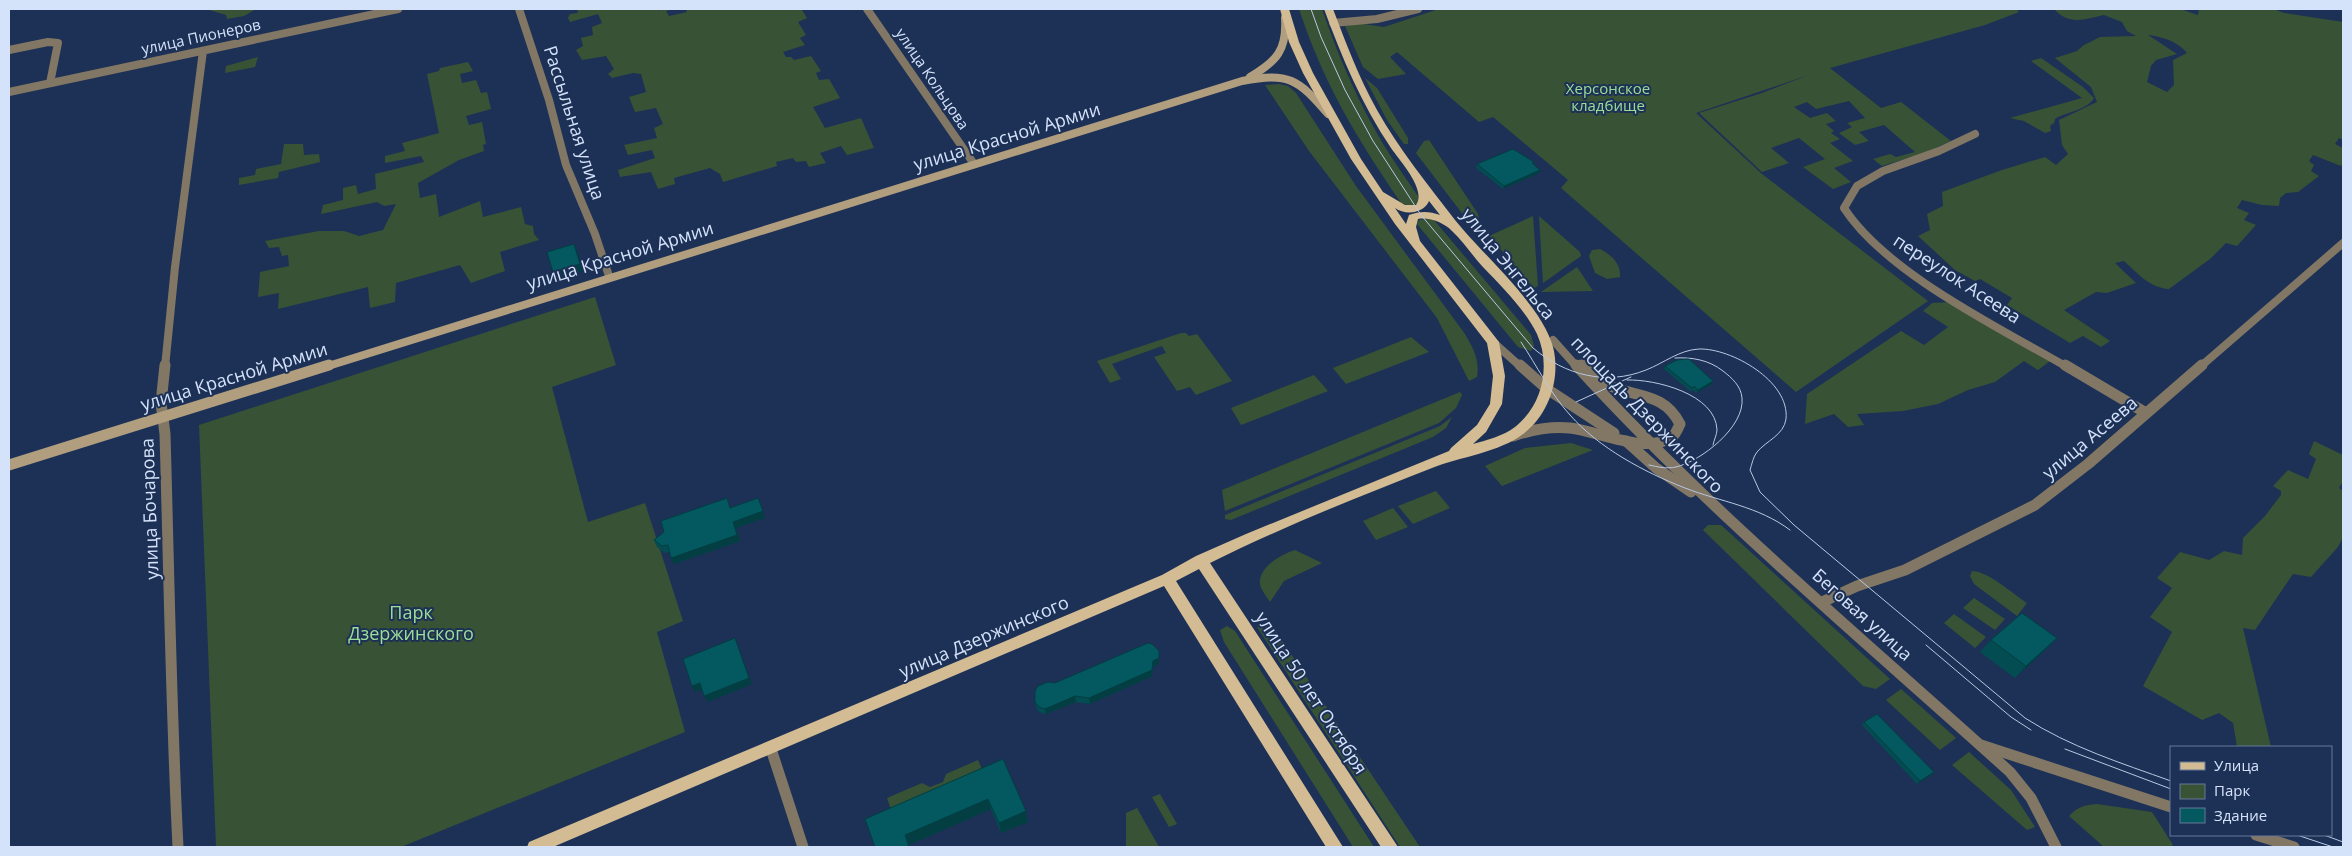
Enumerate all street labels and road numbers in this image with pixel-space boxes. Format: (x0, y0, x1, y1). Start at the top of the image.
street label: улица Пионеров (139, 14, 262, 58)
street label: улица Кольцова (891, 24, 974, 133)
street label: Рассыльная улица (539, 42, 611, 203)
street label: улица Красной Армии (910, 96, 1103, 176)
street label: улица Энгельса (1456, 203, 1561, 324)
street label: улица Красной Армии (523, 215, 716, 295)
street label: переулок Асеева (1889, 228, 2026, 328)
street label: площадь Дзержинского (1566, 331, 1729, 498)
street label: улица Красной Армии (137, 336, 330, 416)
street label: улица Асеева (2037, 390, 2142, 484)
street label: улица Бочарова (135, 438, 163, 580)
street label: Беговая улица (1808, 563, 1918, 666)
street label: улица Дзержинского (895, 589, 1072, 683)
street label: улица 50 лет Октября (1250, 607, 1373, 778)

